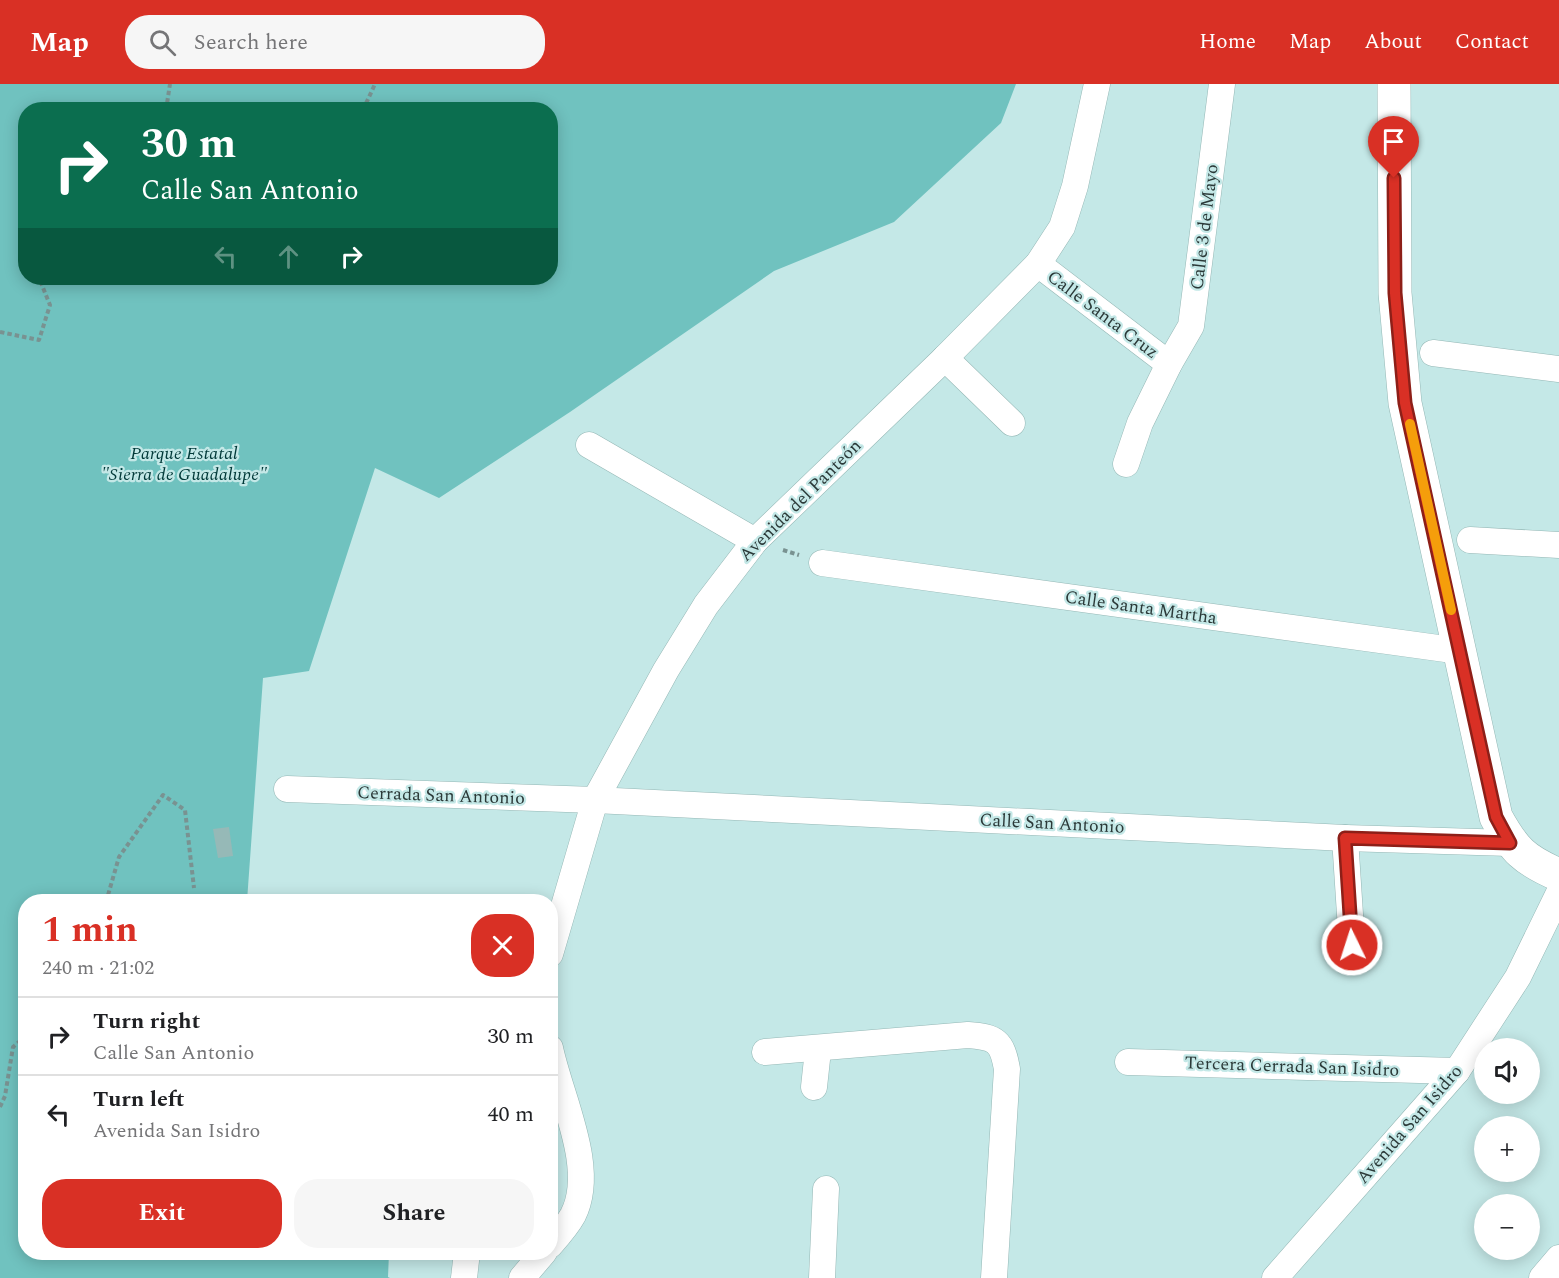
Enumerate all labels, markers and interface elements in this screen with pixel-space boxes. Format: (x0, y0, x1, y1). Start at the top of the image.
search box (125, 15, 545, 69)
text: Map (30, 21, 89, 64)
icon: search (146, 26, 179, 59)
text: Search here (194, 26, 308, 59)
text: Home (1199, 26, 1256, 58)
text: Map (1289, 26, 1331, 58)
text: About (1364, 26, 1422, 58)
text: Contact (1455, 26, 1529, 58)
text: 30 m (141, 113, 236, 176)
pin (1368, 116, 1419, 178)
icon: arrive (1377, 125, 1410, 158)
icon: right (42, 126, 120, 204)
street label: Calle 3 de Mayo (1183, 163, 1226, 292)
text: Calle San Antonio (141, 170, 359, 212)
icon: left (209, 240, 242, 273)
icon: ahead (272, 240, 305, 273)
icon: right (335, 240, 368, 273)
street label: Calle Santa Cruz (1041, 263, 1164, 365)
street label: Avenida del Panteón (733, 433, 868, 568)
park label: Parque Estatal "Sierra de Guadalupe" (101, 440, 268, 488)
street label: Calle Santa Martha (1063, 583, 1219, 632)
street label: Cerrada San Antonio (357, 779, 525, 812)
street label: Calle San Antonio (979, 806, 1125, 841)
text: 1 min (42, 903, 138, 958)
position arrow (1320, 913, 1384, 977)
button: close (471, 914, 534, 977)
text: 240 m · 21:02 (42, 953, 154, 983)
text: Turn right (93, 1005, 200, 1038)
icon: right (42, 1020, 75, 1053)
text: 30 m (488, 1020, 534, 1053)
text: Calle San Antonio (93, 1038, 254, 1068)
map controls (1474, 1038, 1540, 1260)
button: sound (1474, 1038, 1540, 1104)
street label: Tercera Cerrada San Isidro (1184, 1049, 1400, 1084)
street label: Avenida San Isidro (1350, 1059, 1469, 1190)
text: Turn left (93, 1083, 185, 1116)
icon: left (42, 1098, 75, 1131)
text: 40 m (488, 1098, 534, 1131)
text: Avenida San Isidro (93, 1116, 260, 1146)
button: + (1474, 1116, 1540, 1182)
button: Exit (42, 1179, 282, 1248)
button: Share (294, 1179, 534, 1248)
button: − (1474, 1194, 1540, 1260)

